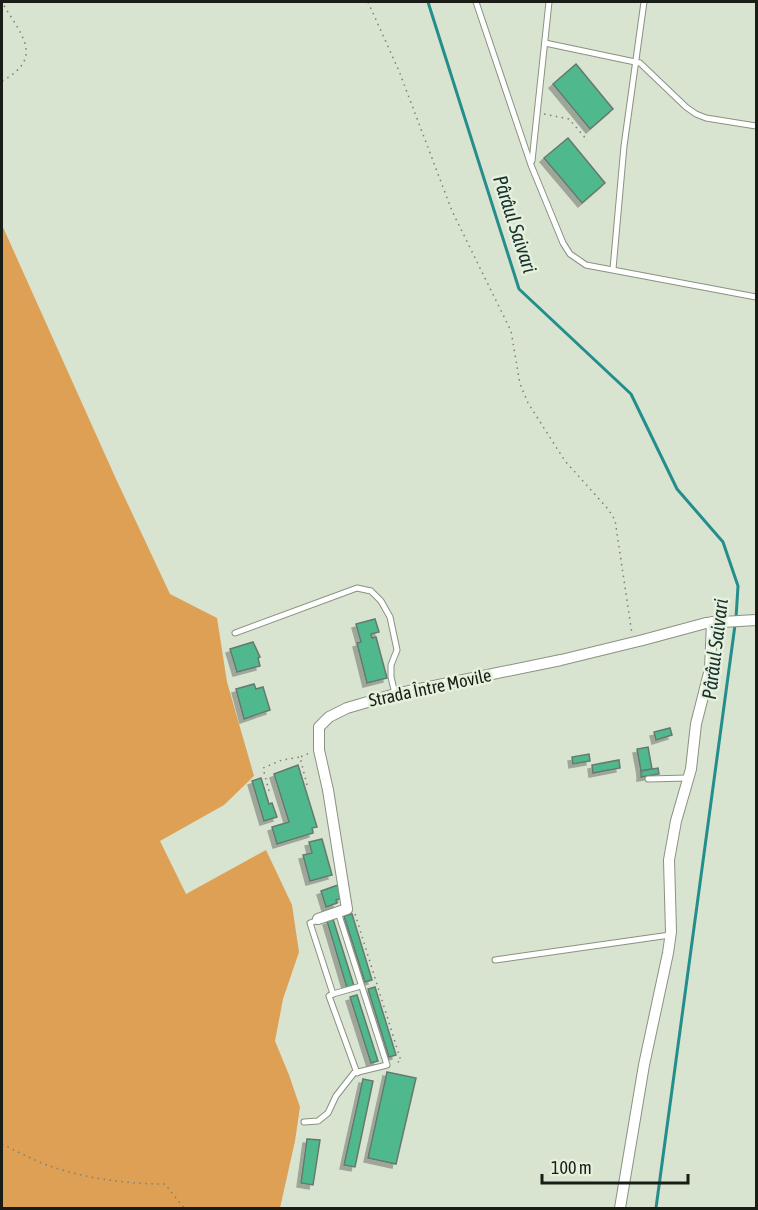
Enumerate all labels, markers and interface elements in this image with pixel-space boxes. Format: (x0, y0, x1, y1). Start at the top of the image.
water label: Pârâul Saivari (489, 172, 542, 276)
water label: Pârâul Saivari (697, 597, 732, 701)
street label: Strada Între Movile (367, 664, 493, 711)
scale bar (542, 1147, 688, 1185)
text: 100 m (551, 1157, 592, 1178)

